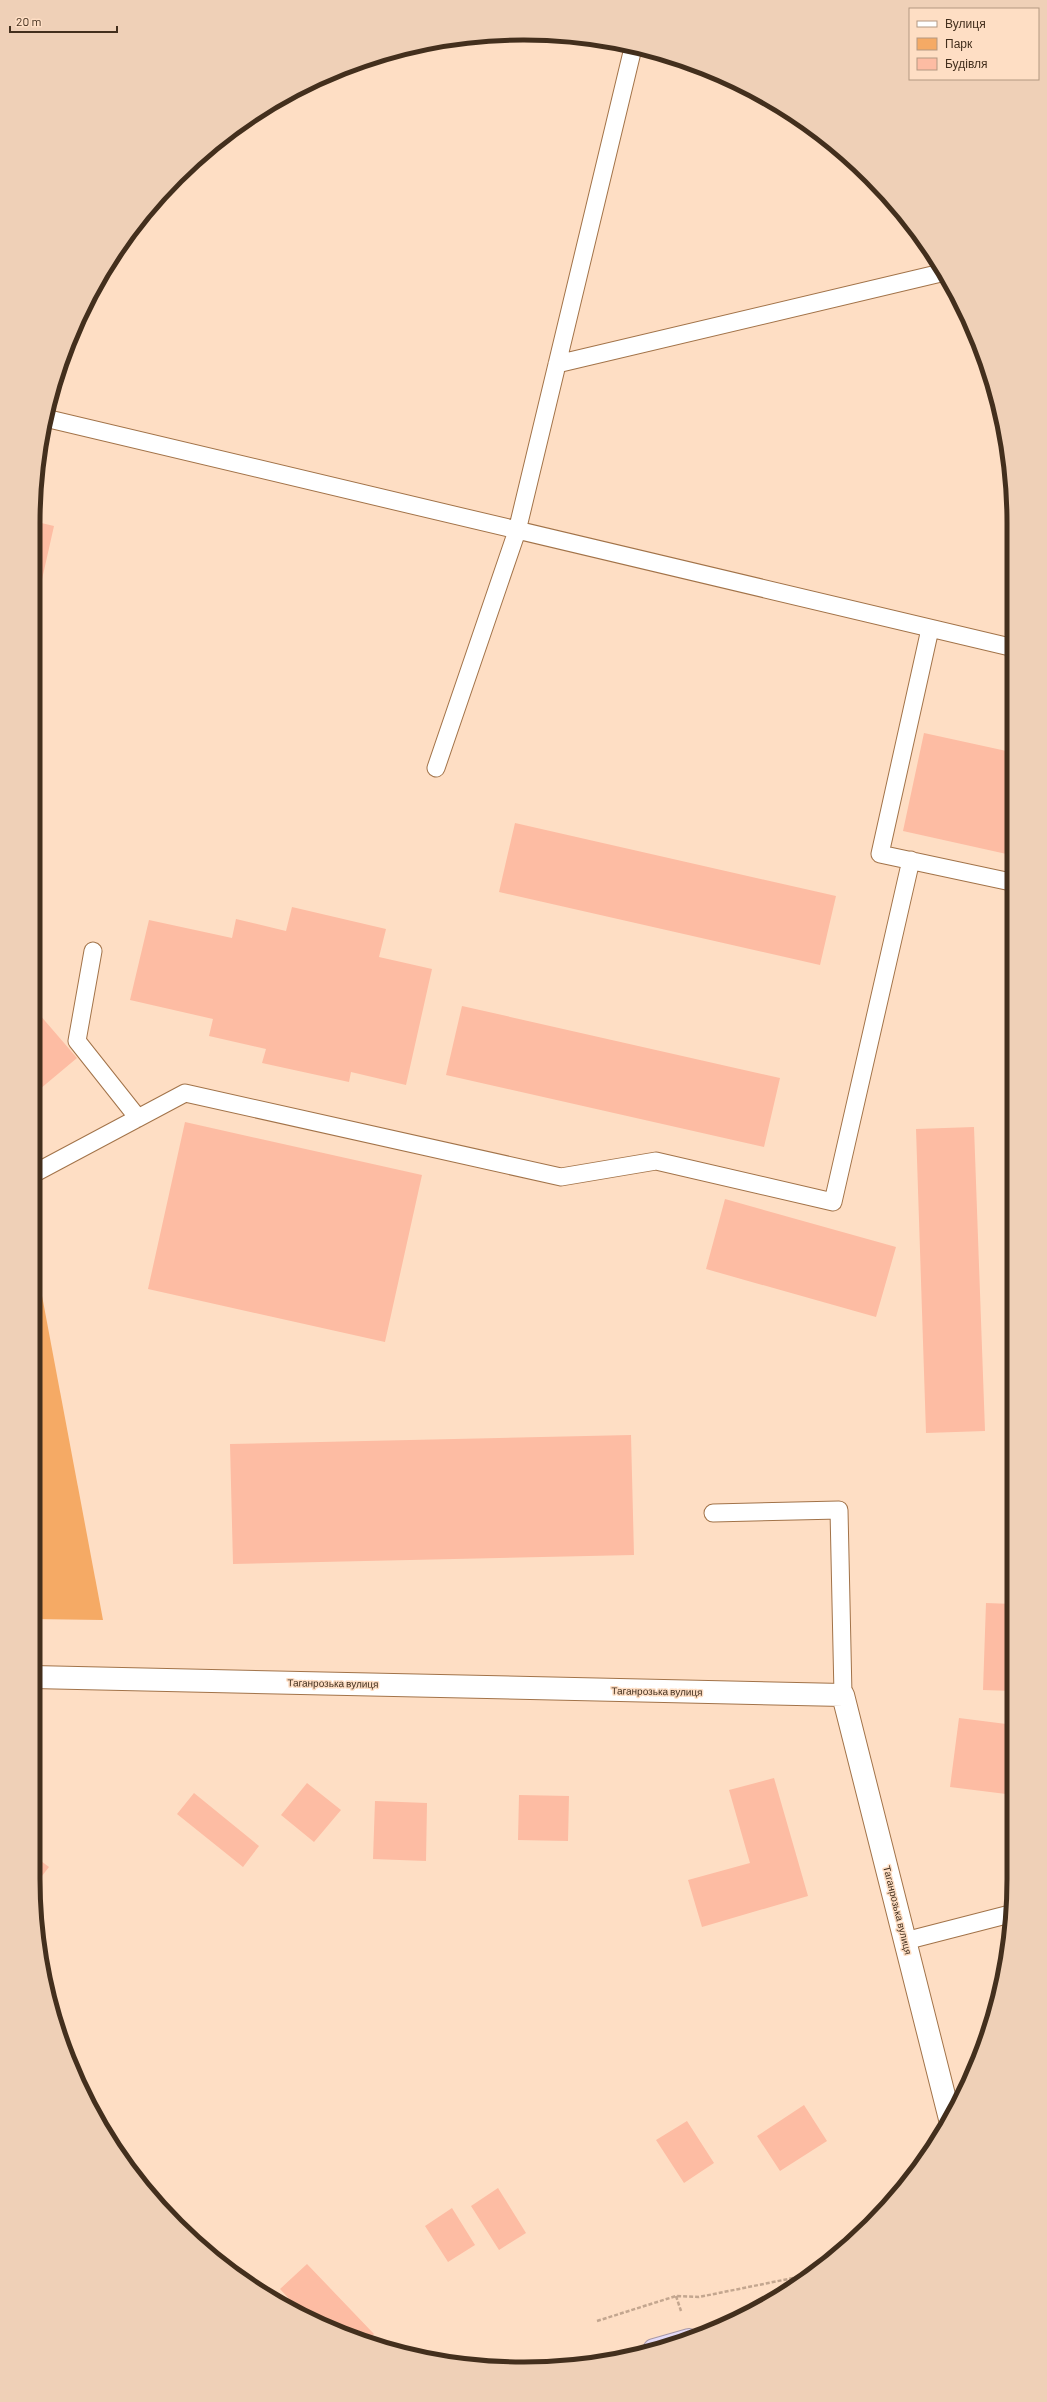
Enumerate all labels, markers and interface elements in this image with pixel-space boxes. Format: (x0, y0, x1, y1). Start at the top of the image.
scale bar (10, 8, 117, 34)
legend (909, 8, 1039, 80)
text: 20 m (16, 14, 42, 28)
text: Вулиця (945, 16, 986, 31)
text: Парк (945, 36, 973, 51)
text: Будівля (945, 56, 987, 71)
street label: Таганрозька вулиця (287, 1676, 379, 1690)
street label: Таганрозька вулиця (611, 1684, 703, 1698)
street label: Таганрозька вулиця (881, 1864, 915, 1956)

